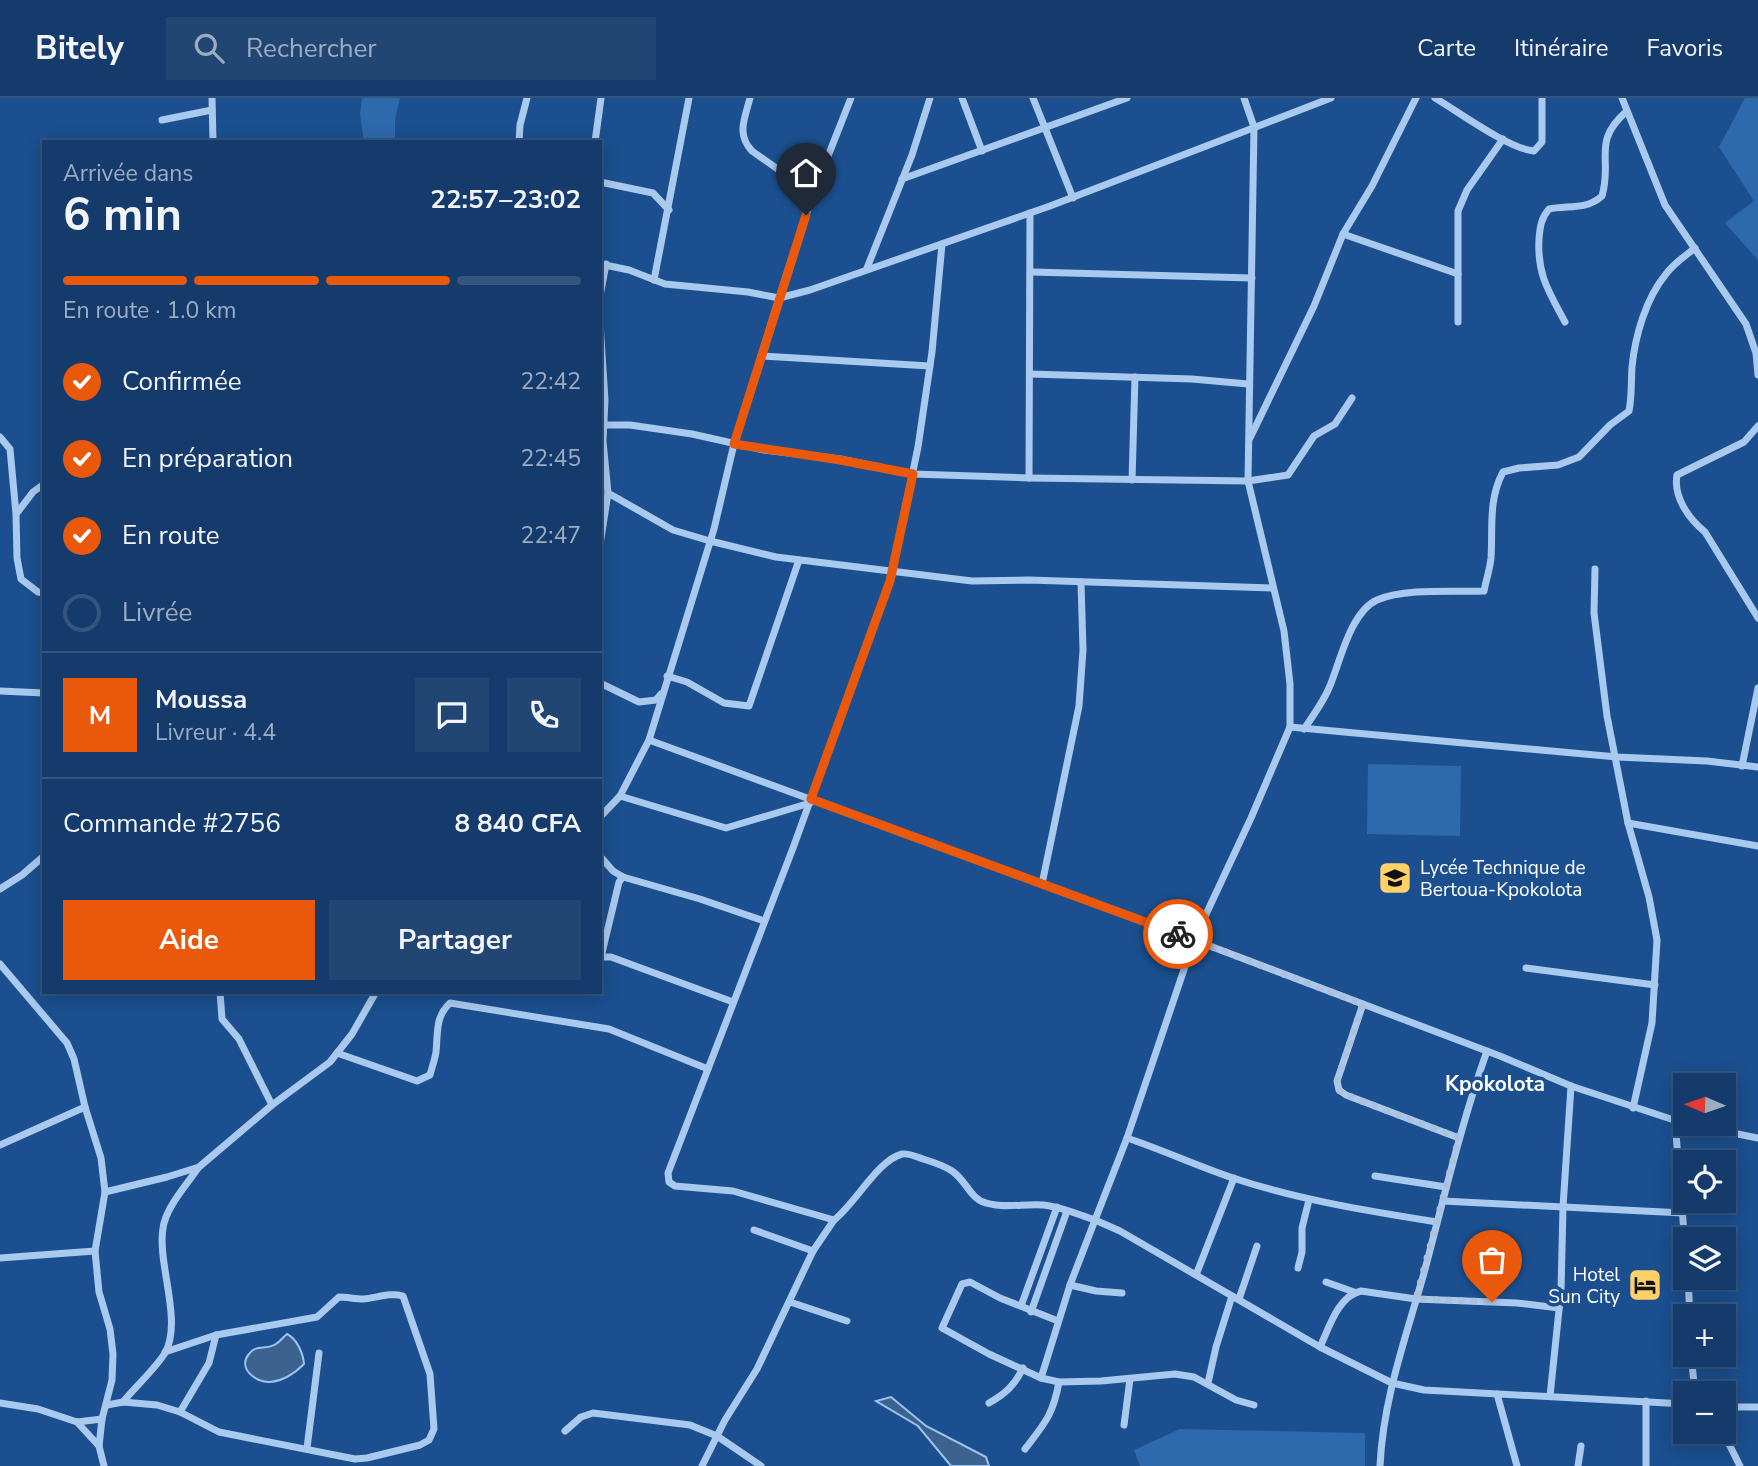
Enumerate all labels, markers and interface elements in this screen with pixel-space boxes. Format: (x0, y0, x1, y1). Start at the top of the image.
search box (166, 17, 656, 80)
text: Bitely (35, 26, 124, 71)
icon: search (190, 29, 228, 67)
text: Rechercher (246, 31, 377, 66)
text: Carte (1417, 32, 1476, 64)
text: Itinéraire (1514, 32, 1608, 64)
text: Favoris (1646, 32, 1723, 64)
pin (776, 143, 836, 215)
icon: home (787, 154, 825, 192)
text: Arrivée dans (63, 158, 193, 189)
text: 22:57–23:02 (430, 182, 581, 217)
text: 6 min (63, 183, 182, 246)
text: En route · 1.0 km (63, 295, 236, 326)
icon: check (63, 363, 101, 401)
text: Confirmée (122, 364, 242, 399)
text: 22:42 (521, 366, 581, 397)
icon: check (63, 440, 101, 478)
text: En préparation (122, 441, 293, 476)
text: 22:45 (521, 443, 581, 474)
icon: check (63, 517, 101, 555)
text: En route (122, 518, 220, 553)
text: 22:47 (521, 520, 581, 551)
text: Livrée (122, 595, 192, 630)
button: chat (415, 678, 489, 752)
button: phone (507, 678, 581, 752)
text: Moussa (155, 682, 247, 717)
text: M (89, 698, 111, 733)
text: Livreur · 4.4 (155, 717, 276, 748)
text: Commande #2756 (63, 806, 281, 841)
text: 8 840 CFA (454, 806, 581, 841)
place label: Lycée Technique de Bertoua-Kpokolota (1420, 855, 1586, 903)
school or university icon: Lycée Technique de Bertoua-Kpokolota (1376, 859, 1414, 897)
courier (1143, 899, 1213, 969)
button: Aide (63, 900, 315, 980)
button: Partager (329, 900, 581, 980)
icon: bike (1159, 915, 1197, 953)
district label: Kpokolota (1445, 1070, 1545, 1098)
north arrow (1673, 1073, 1736, 1136)
map controls (1673, 1073, 1736, 1444)
button: locate (1673, 1150, 1736, 1213)
button: layers (1673, 1227, 1736, 1290)
pin (1462, 1230, 1522, 1302)
icon: bag (1473, 1241, 1511, 1279)
place label: Hotel Sun City (1548, 1262, 1620, 1310)
hotel icon: Hotel Sun City (1626, 1266, 1664, 1304)
button: + (1673, 1304, 1736, 1367)
button: − (1673, 1381, 1736, 1444)

